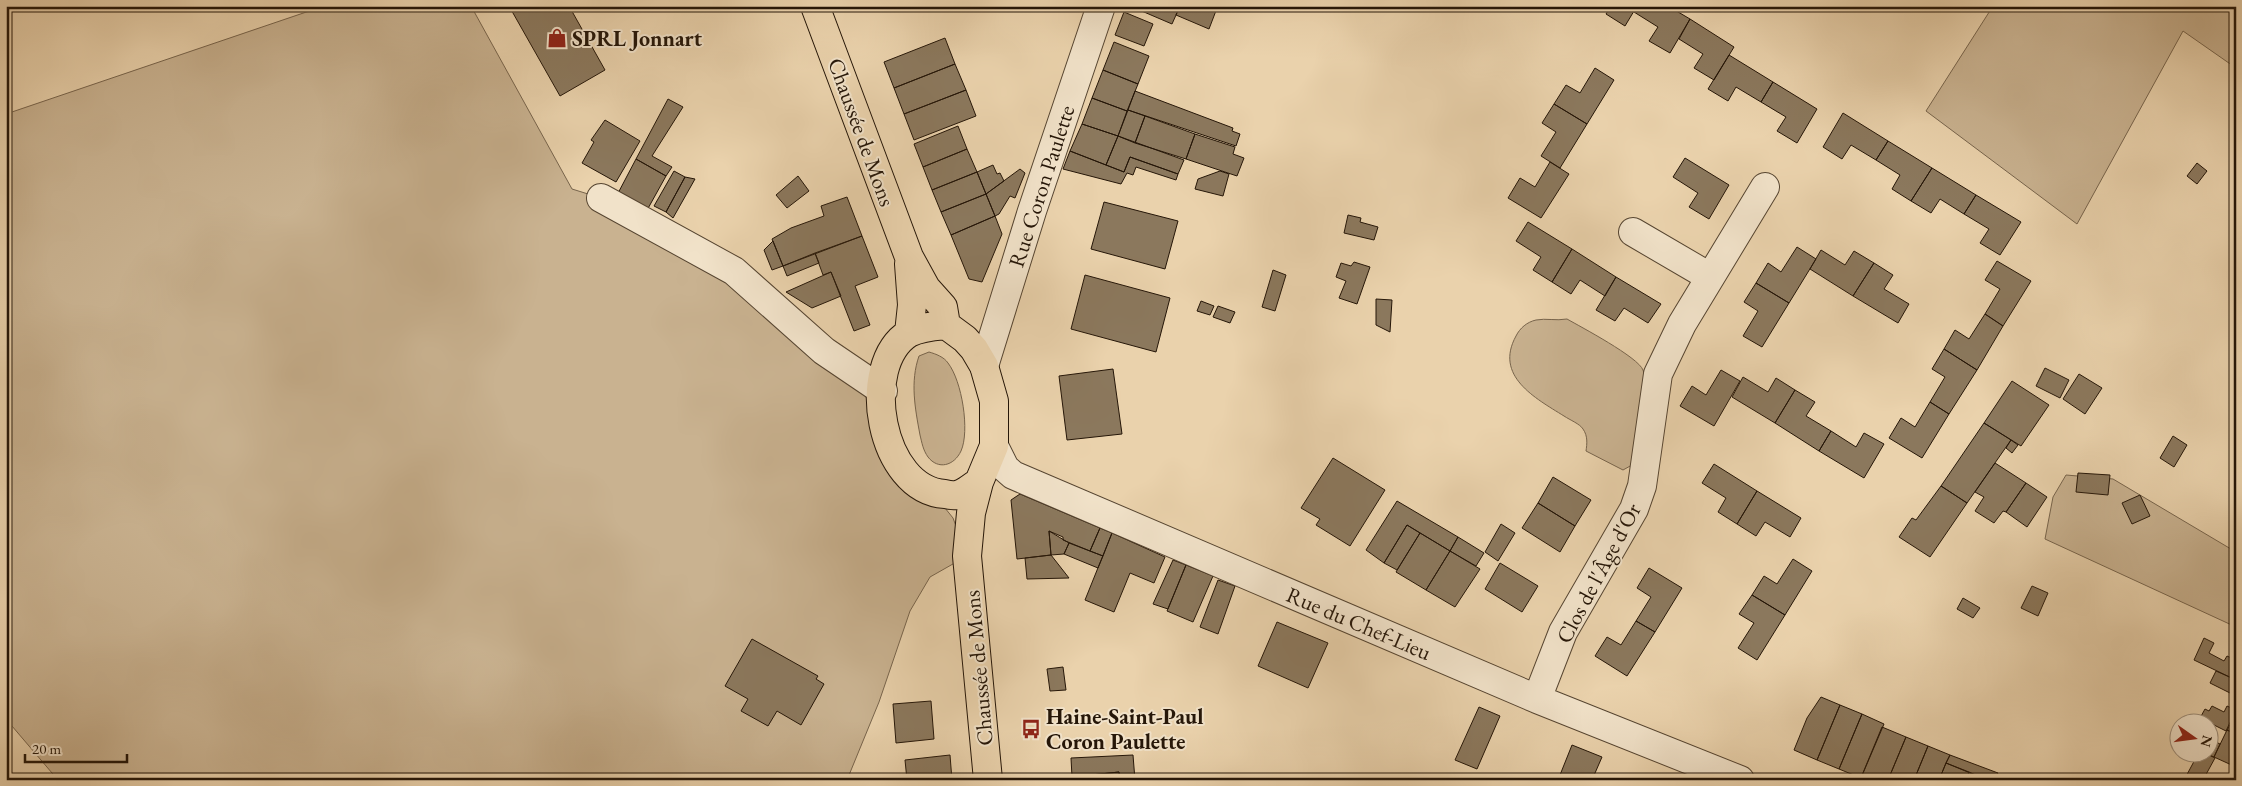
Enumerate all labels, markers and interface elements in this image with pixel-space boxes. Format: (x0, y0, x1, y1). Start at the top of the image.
place label: SPRL Jonnart (572, 24, 703, 53)
shop icon: SPRL Jonnart (546, 27, 568, 49)
street label: Chaussée de Mons (821, 54, 902, 210)
street label: Rue Coron Paulette (1002, 101, 1081, 271)
street label: Clos de l'Âge d'Or (1549, 498, 1648, 648)
street label: Rue du Chef-Lieu (1282, 580, 1436, 667)
street label: Chaussée de Mons (957, 589, 1000, 747)
place label: Haine-Saint-Paul Coron Paulette (1046, 702, 1203, 756)
north arrow (2170, 714, 2220, 764)
bus stop icon: Haine-Saint-Paul Coron Paulette (1020, 718, 1042, 740)
scale bar (25, 731, 128, 763)
text: N (2196, 733, 2217, 749)
text: 20 m (32, 739, 61, 758)

